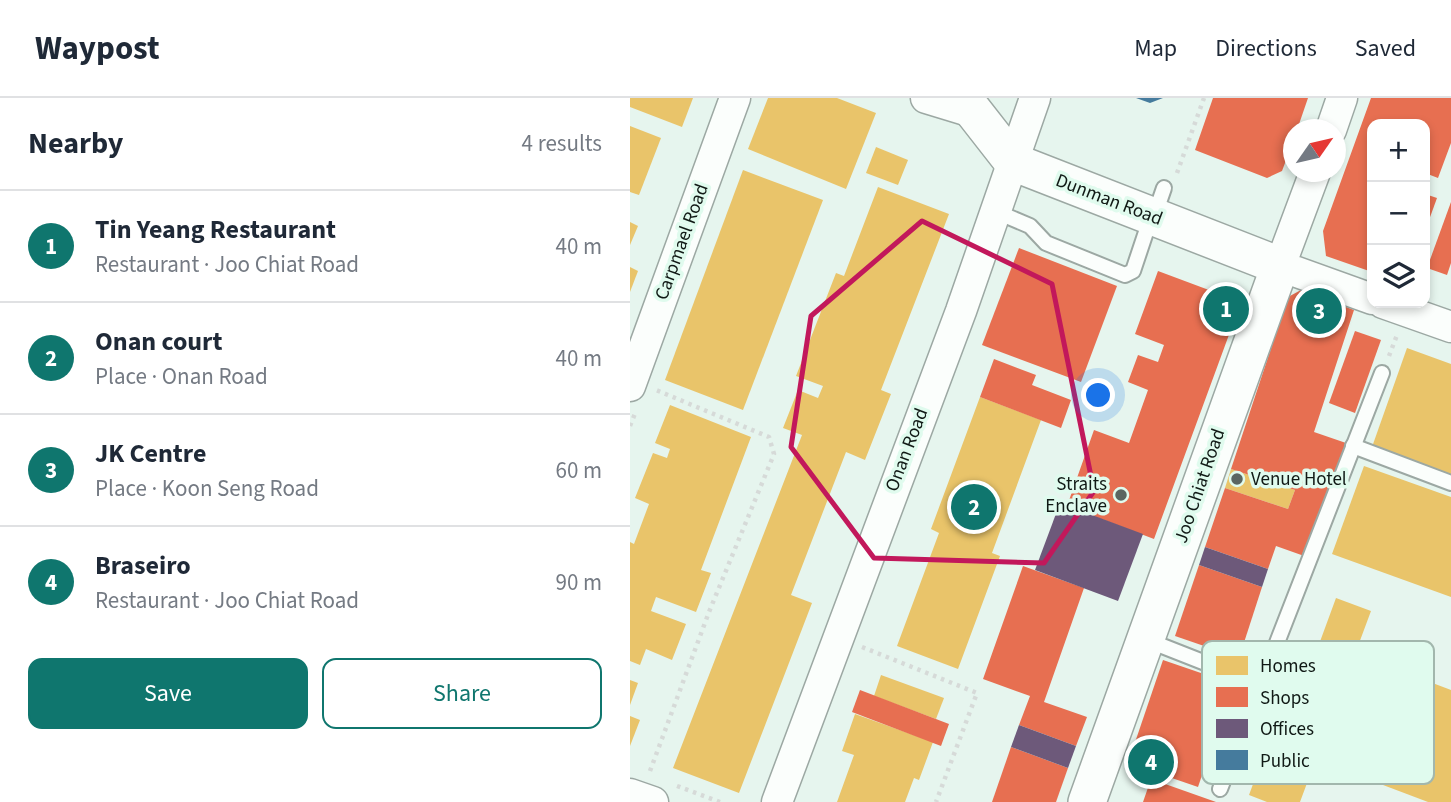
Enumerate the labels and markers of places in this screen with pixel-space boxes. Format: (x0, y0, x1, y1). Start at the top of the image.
pin: 1 (1203, 283, 1249, 335)
pin: 3 (1296, 285, 1342, 337)
place label: Venue Hotel (1251, 466, 1347, 493)
place label: Straits Enclave (1045, 471, 1107, 520)
marker: Venue Hotel (1229, 471, 1245, 487)
pin: 2 (951, 481, 997, 533)
marker: Straits Enclave (1113, 487, 1129, 503)
pin: 4 (1128, 736, 1174, 788)

